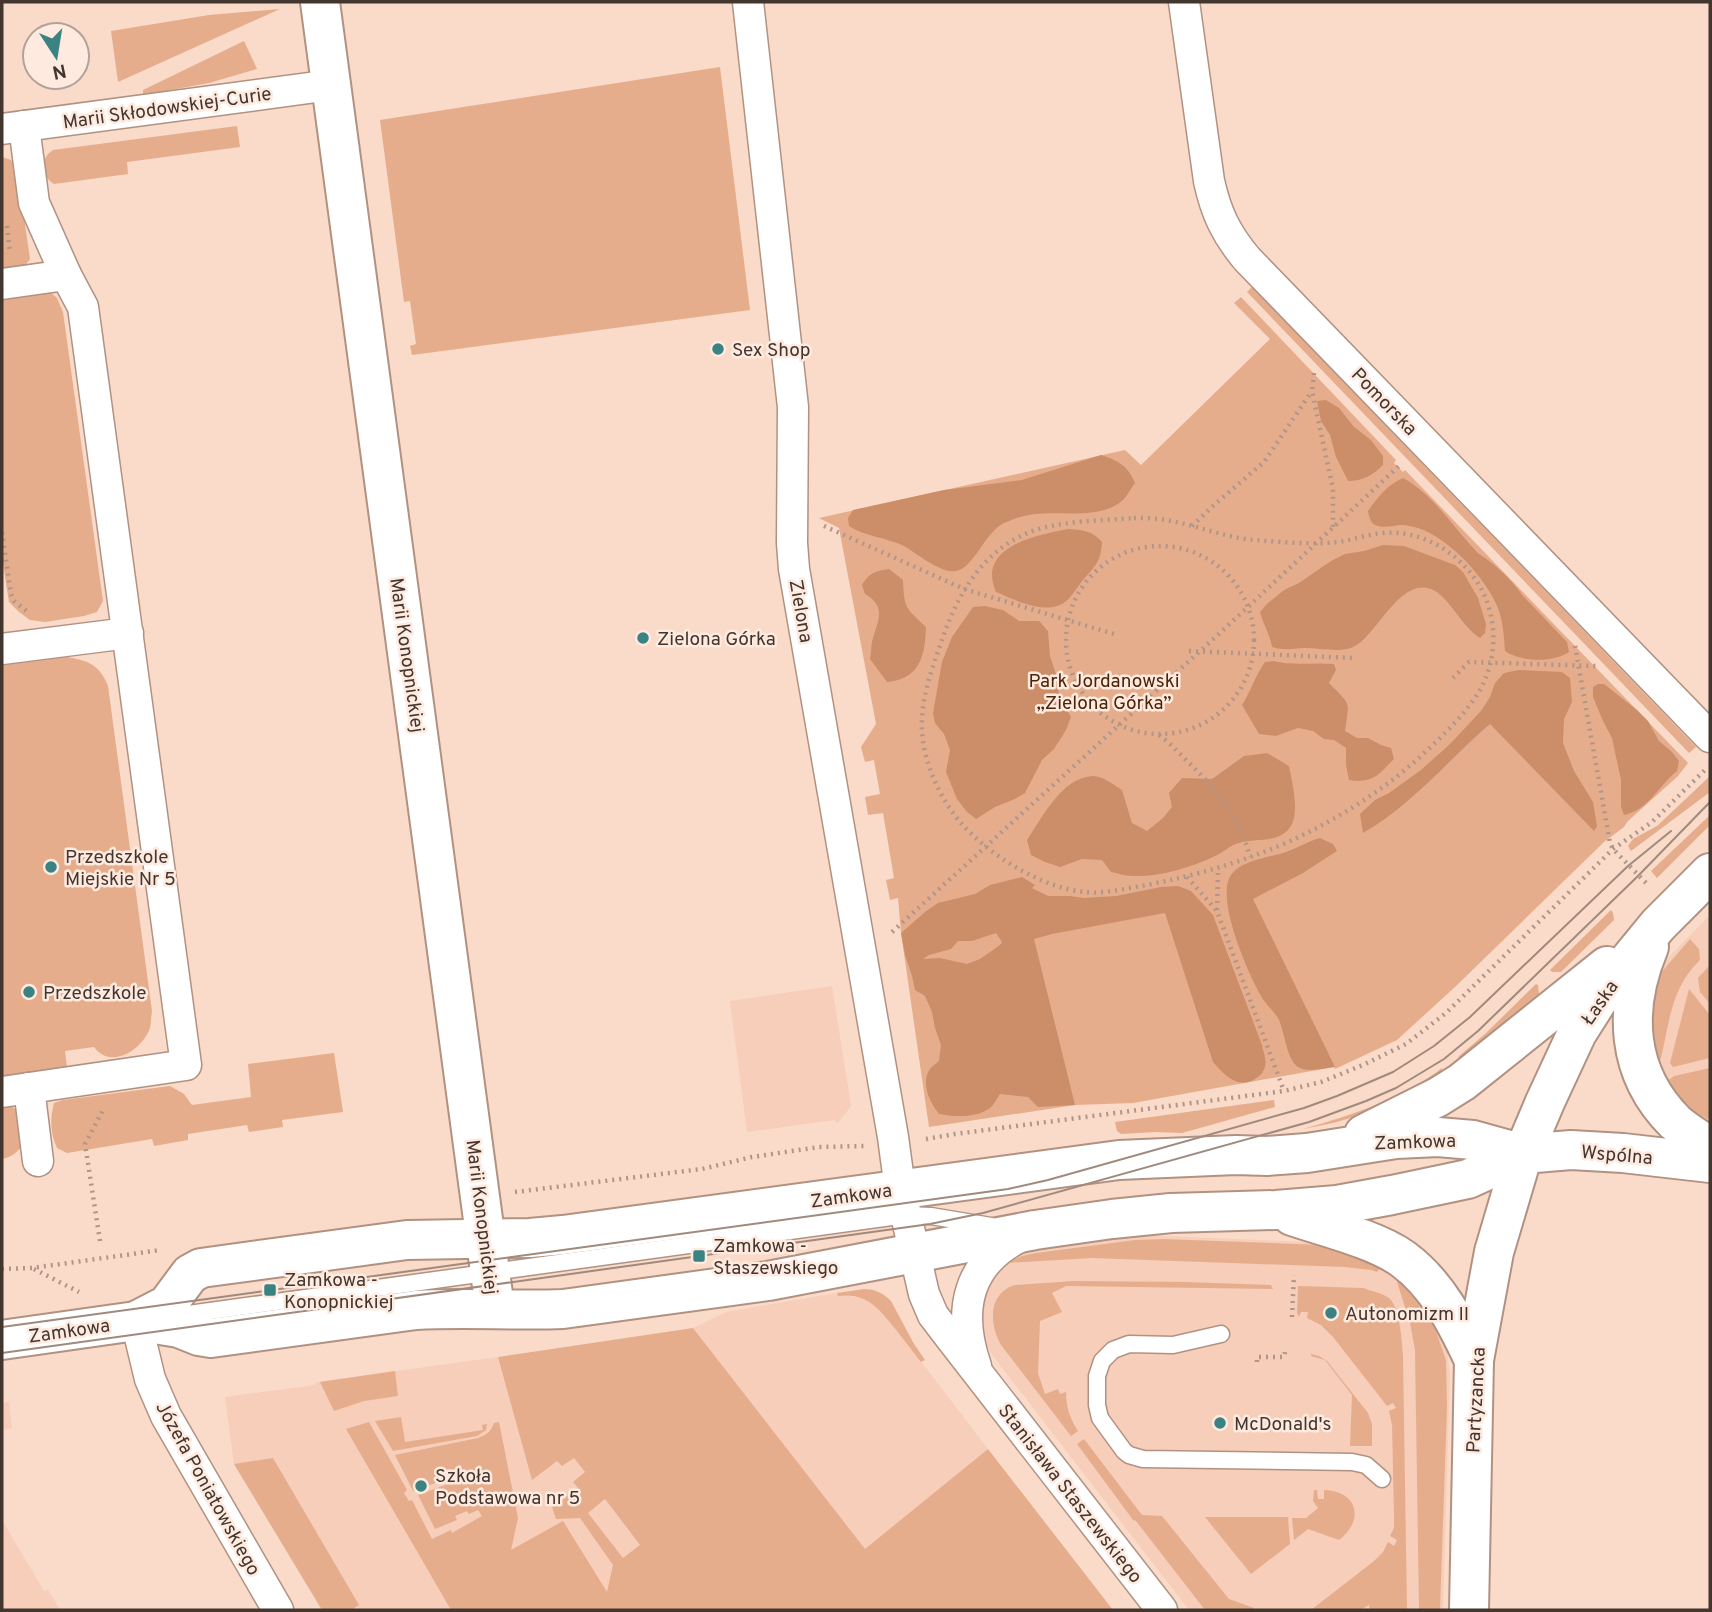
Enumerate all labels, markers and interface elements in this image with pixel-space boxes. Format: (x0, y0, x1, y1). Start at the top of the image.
north arrow (21, 21, 91, 91)
text: N (50, 58, 68, 84)
street label: Marii Skłodowskiej-Curie (62, 82, 273, 135)
place label: Sex Shop (732, 339, 811, 363)
marker: Sex Shop (710, 341, 726, 357)
street label: Pomorska (1345, 363, 1422, 441)
street label: Marii Konopnickiej (383, 576, 429, 734)
street label: Zielona (783, 578, 817, 645)
place label: Zielona Górka (657, 628, 776, 652)
marker: Zielona Górka (635, 630, 651, 646)
park label: Park Jordanowski „Zielona Górka” (1028, 670, 1180, 716)
place label: Przedszkole Miejskie Nr 5 (65, 846, 176, 892)
marker: Przedszkole Miejskie Nr 5 (43, 859, 59, 875)
street label: Łaska (1577, 976, 1625, 1030)
place label: Przedszkole (43, 982, 146, 1006)
marker: Przedszkole (21, 984, 37, 1000)
street label: Zamkowa (1374, 1130, 1456, 1156)
street label: Marii Konopnickiej (460, 1138, 502, 1296)
street label: Wspólna (1580, 1141, 1654, 1171)
street label: Zamkowa (809, 1179, 894, 1215)
place label: Zamkowa - Staszewskiego (713, 1235, 838, 1281)
marker: Zamkowa - Staszewskiego (691, 1248, 707, 1264)
place label: Zamkowa - Konopnickiej (284, 1269, 394, 1315)
marker: Zamkowa - Konopnickiej (262, 1282, 278, 1298)
place label: Autonomizm II (1345, 1303, 1469, 1327)
marker: Autonomizm II (1323, 1305, 1339, 1321)
street label: Zamkowa (27, 1314, 112, 1350)
street label: Partyzancka (1462, 1346, 1492, 1454)
street label: Józefa Poniatowskiego (149, 1398, 265, 1580)
street label: Stanisława Staszewskiego (992, 1400, 1147, 1589)
place label: McDonald's (1234, 1413, 1332, 1437)
marker: McDonald's (1212, 1415, 1228, 1431)
place label: Szkoła Podstawowa nr 5 (435, 1465, 580, 1511)
marker: Szkoła Podstawowa nr 5 (413, 1478, 429, 1494)

